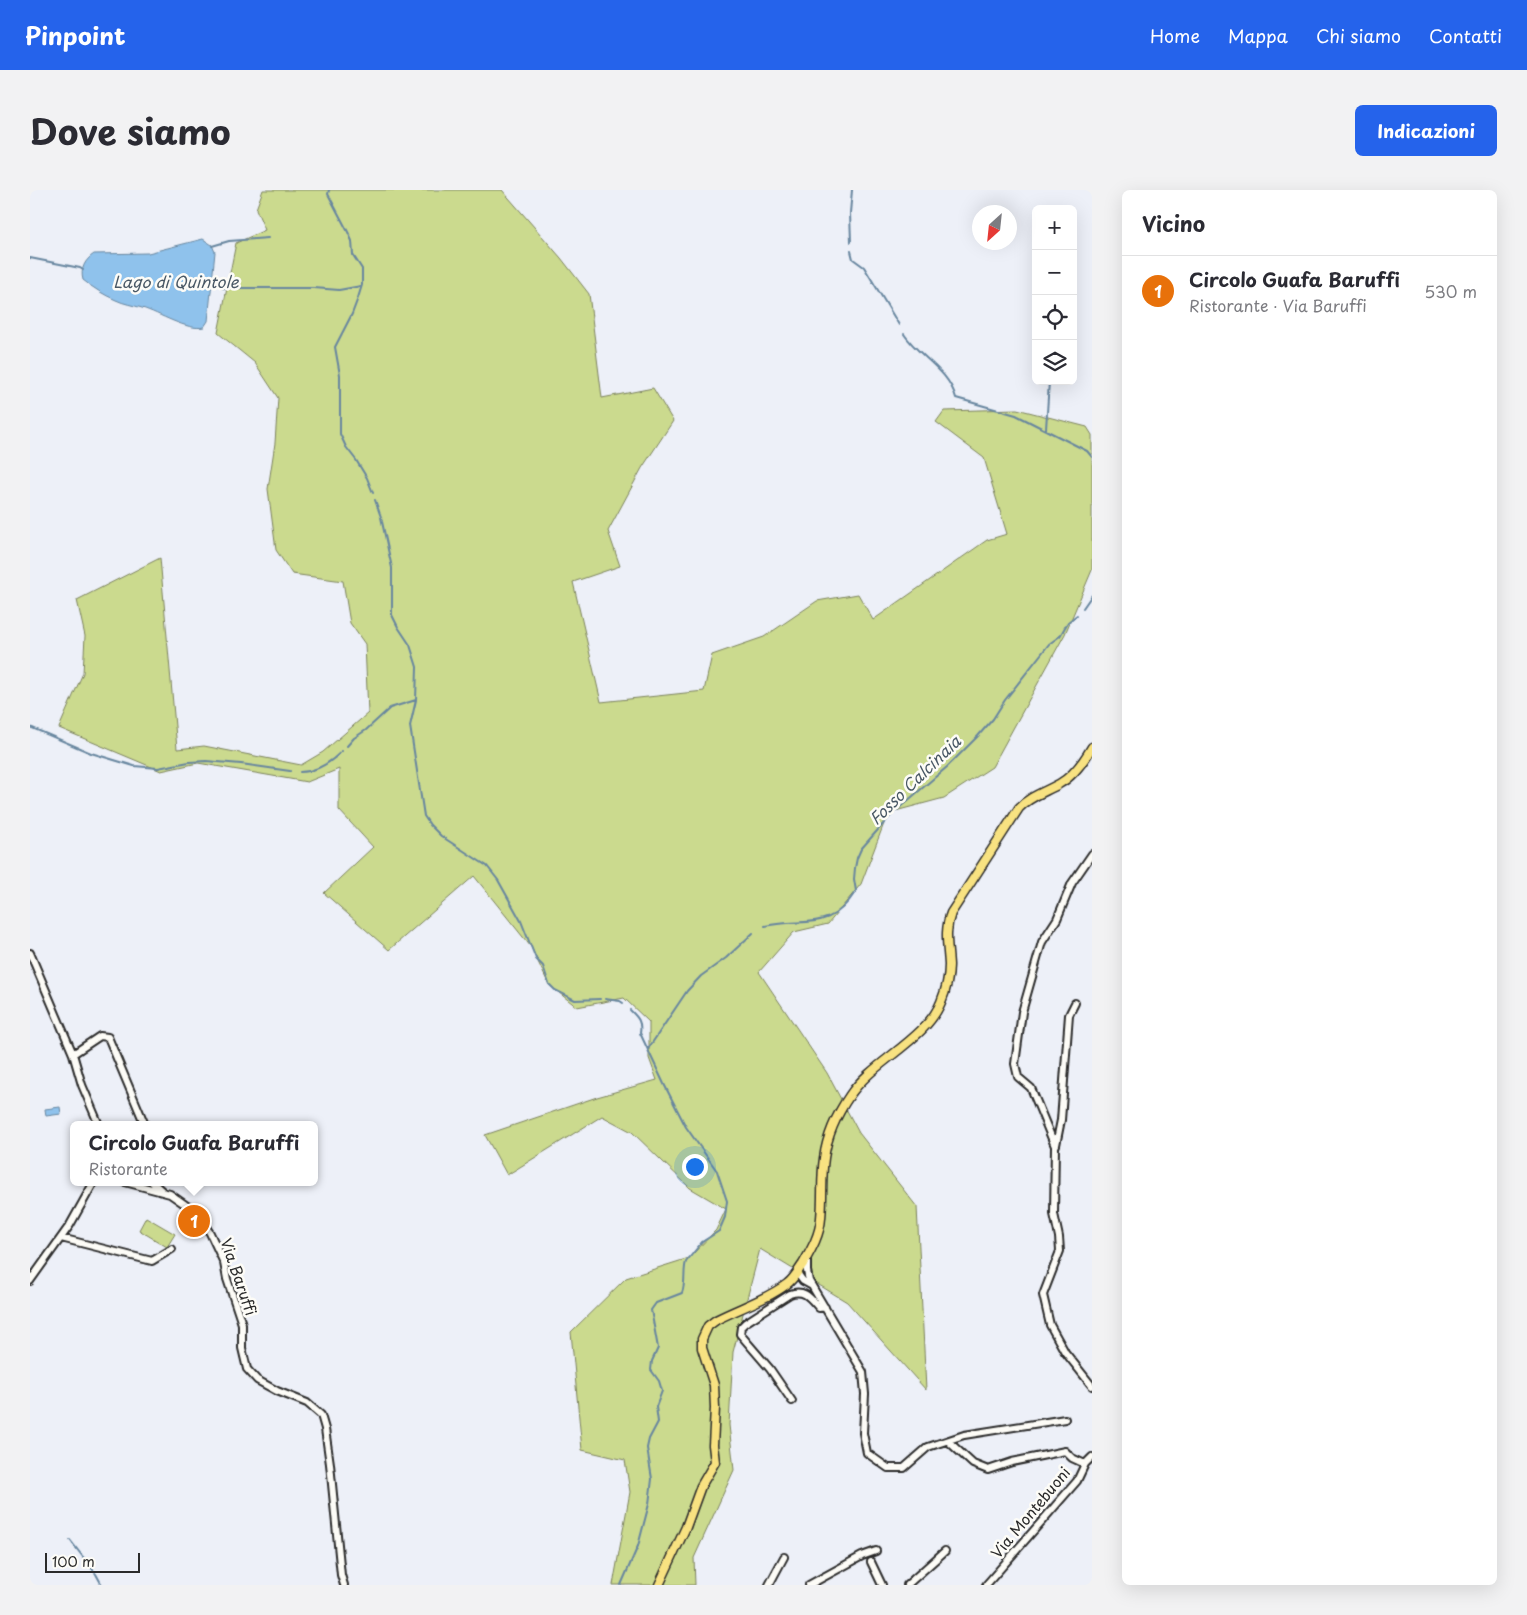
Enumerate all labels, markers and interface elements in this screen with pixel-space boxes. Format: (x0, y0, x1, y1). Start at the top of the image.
text: Pinpoint (25, 17, 126, 53)
text: Home (1150, 22, 1200, 49)
text: Mappa (1228, 22, 1288, 49)
text: Chi siamo (1316, 22, 1401, 49)
text: Contatti (1429, 22, 1502, 49)
text: Dove siamo (30, 104, 231, 157)
button: Indicazioni (1355, 105, 1497, 156)
north arrow (972, 205, 1017, 250)
map controls (1032, 205, 1077, 385)
button: + (1032, 205, 1077, 250)
text: Vicino (1142, 207, 1205, 239)
button: − (1032, 250, 1077, 295)
text: Circolo Guafa Baruffi (1189, 265, 1400, 293)
water label: Lago di Quintole (113, 269, 240, 293)
text: 1 (1154, 279, 1162, 303)
text: 530 m (1424, 279, 1477, 303)
text: Ristorante · Via Baruffi (1189, 293, 1367, 317)
button: locate (1032, 295, 1077, 340)
button: layers (1032, 340, 1077, 385)
water label: Fosso Calcinaia (863, 729, 966, 829)
popup (70, 1121, 318, 1186)
text: Circolo Guafa Baruffi (88, 1128, 300, 1156)
your location (682, 1154, 708, 1180)
text: Ristorante (88, 1156, 168, 1180)
pin: 1 (178, 1202, 210, 1240)
street label: Via Baruffi (215, 1235, 263, 1318)
street label: Via Montebuoni (985, 1461, 1075, 1563)
scale bar (45, 1550, 140, 1573)
text: 100 m (52, 1551, 95, 1572)

